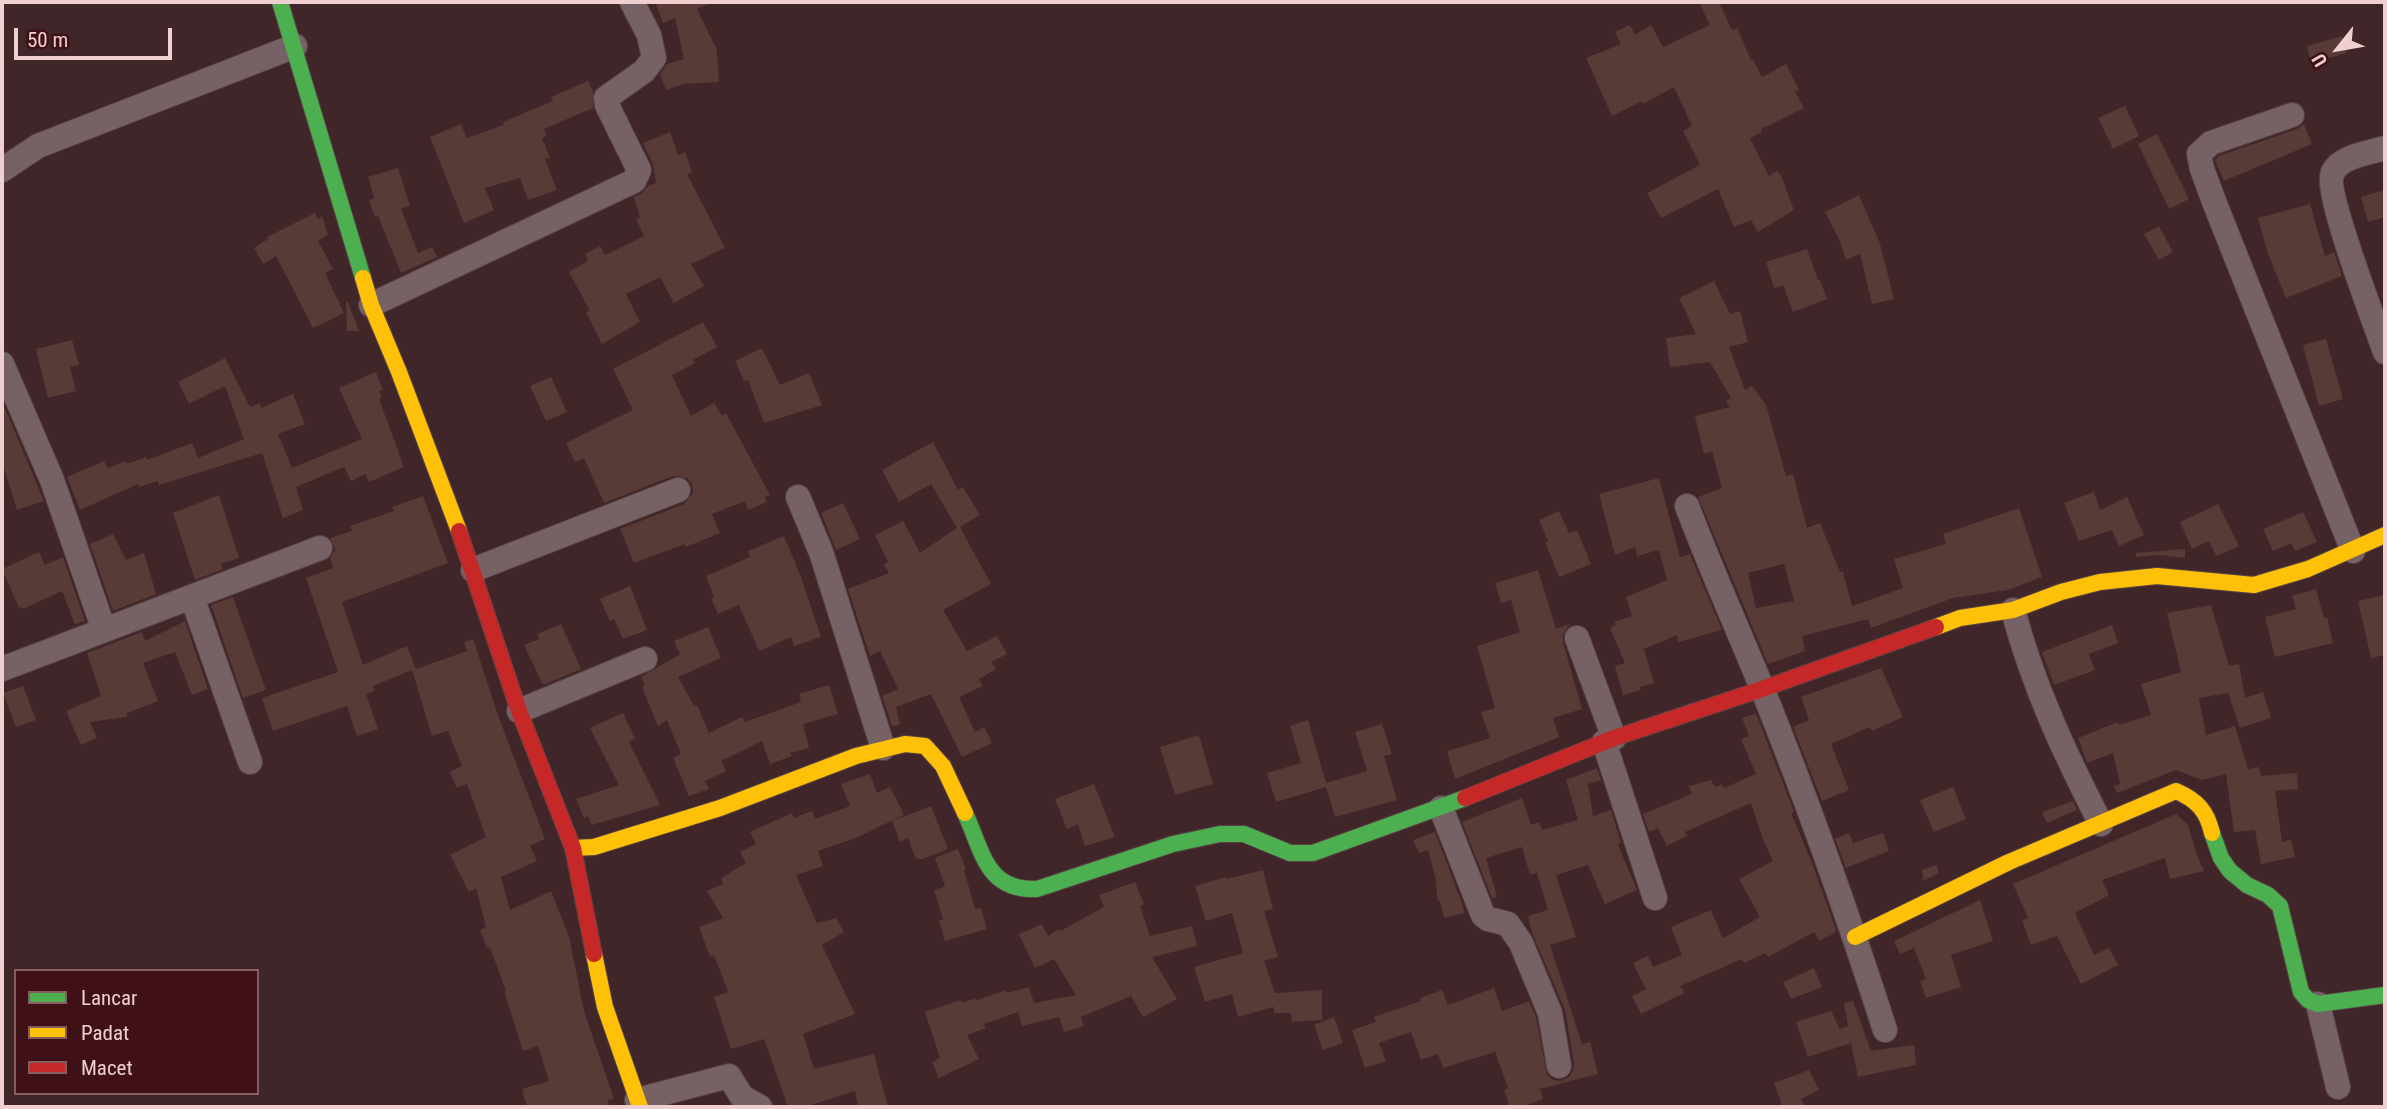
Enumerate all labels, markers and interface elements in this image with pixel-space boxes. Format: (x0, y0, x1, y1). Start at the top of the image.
scale bar (18, 14, 175, 58)
north arrow (2303, 14, 2373, 84)
text: 50 m (27, 28, 68, 52)
text: U (2307, 50, 2332, 71)
legend (14, 969, 259, 1095)
text: Lancar (81, 986, 137, 1010)
text: Padat (81, 1021, 129, 1045)
text: Macet (81, 1056, 133, 1080)

